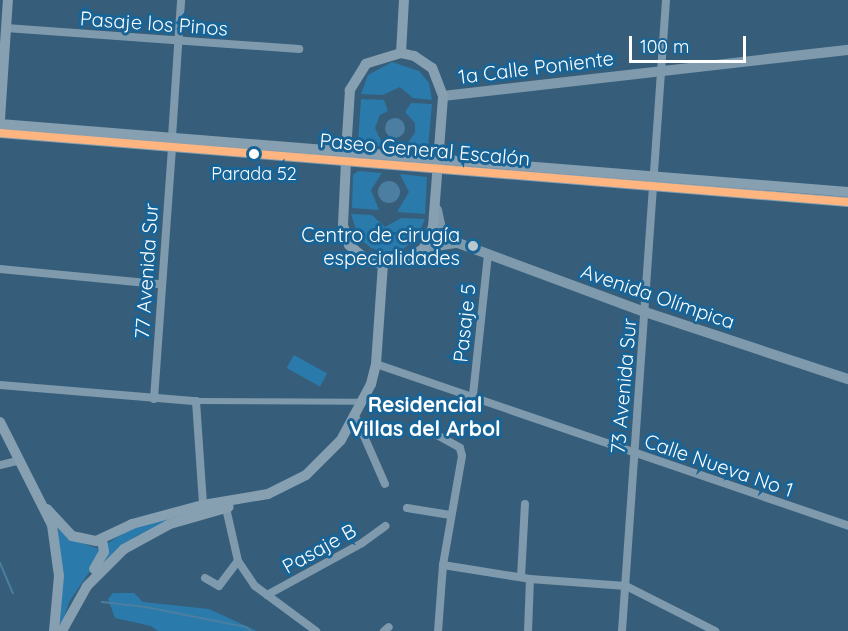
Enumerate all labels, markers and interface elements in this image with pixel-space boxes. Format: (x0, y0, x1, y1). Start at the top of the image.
street label: Pasaje los Pinos (79, 6, 229, 40)
scale bar (632, 24, 749, 62)
text: 100 m (640, 35, 689, 58)
street label: 1a Calle Poniente (457, 46, 615, 88)
street label: Paseo General Escalón (319, 128, 531, 170)
marker: Parada 52 (248, 148, 260, 160)
place label: Parada 52 (211, 163, 297, 185)
street label: 77 Avenida Sur (129, 202, 163, 340)
place label: Centro de cirugía especialidades (301, 222, 460, 269)
marker: Centro de cirugía especialidades (464, 237, 482, 255)
street label: Avenida Olímpica (578, 258, 738, 334)
street label: Pasaje 5 (448, 283, 480, 363)
street label: 73 Avenida Sur (605, 317, 641, 455)
district label: Residencial Villas del Arbol (349, 391, 501, 441)
street label: Calle Nueva No 1 (641, 428, 797, 502)
street label: Pasaje B (278, 518, 360, 578)

